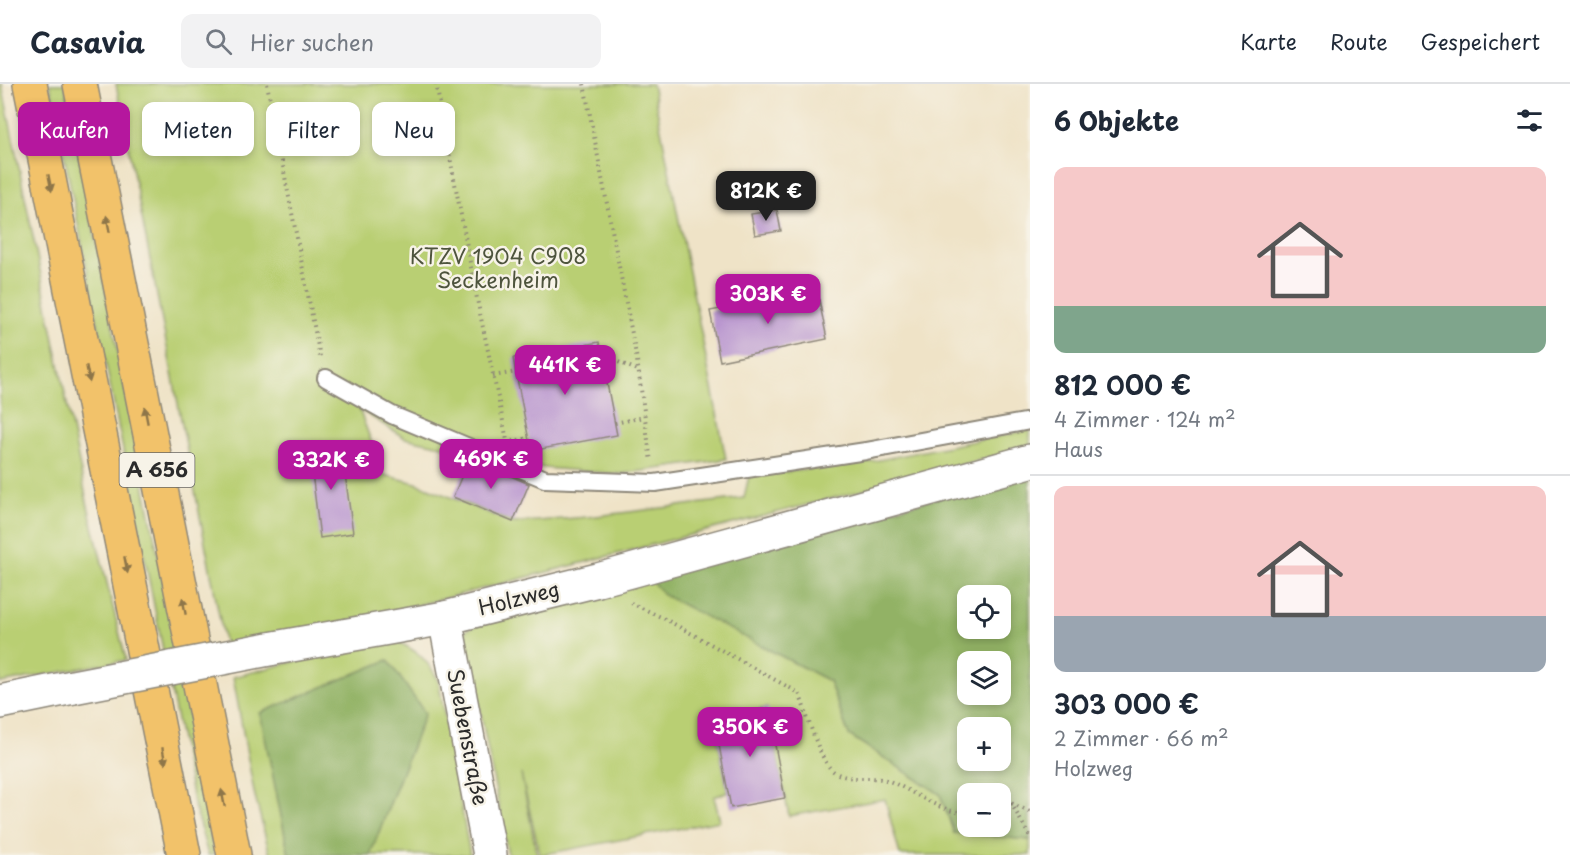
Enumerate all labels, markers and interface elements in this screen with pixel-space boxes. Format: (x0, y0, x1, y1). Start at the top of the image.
search box (181, 14, 601, 68)
text: Casavia (30, 20, 145, 63)
icon: search (202, 25, 235, 58)
text: Hier suchen (250, 25, 374, 58)
text: Karte (1240, 25, 1297, 57)
text: Route (1330, 25, 1388, 57)
text: Gespeichert (1421, 25, 1540, 57)
text: 6 Objekte (1054, 101, 1179, 140)
chip: Kaufen (18, 102, 130, 156)
chip: Mieten (142, 102, 254, 156)
chip: Filter (266, 102, 360, 156)
chip: Neu (372, 102, 455, 156)
icon: filters (1513, 104, 1546, 137)
pin: 812K € (717, 171, 815, 222)
one-way arrow (46, 173, 55, 192)
text: 812K € (730, 175, 802, 205)
icon: home (1246, 206, 1354, 314)
one-way arrow (103, 214, 112, 233)
park label: KTZV 1904 C908 Seckenheim (410, 239, 586, 295)
pin: 303K € (719, 274, 817, 325)
text: 303K € (729, 278, 807, 308)
pin: 441K € (516, 345, 614, 396)
text: 441K € (529, 349, 601, 379)
one-way arrow (84, 365, 93, 384)
text: 812 000 € (1054, 365, 1191, 404)
text: 4 Zimmer · 124 m² (1054, 404, 1236, 434)
one-way arrow (141, 406, 150, 425)
text: Haus (1054, 434, 1103, 464)
pin: 469K € (442, 439, 540, 490)
pin: 332K € (282, 440, 380, 491)
text: 469K € (454, 443, 528, 473)
text: 332K € (292, 444, 370, 474)
road number: A 656 (120, 453, 195, 487)
icon: home (1246, 525, 1354, 633)
one-way arrow (122, 556, 131, 575)
street label: Holzweg (474, 571, 563, 623)
map controls (957, 585, 1011, 837)
button: locate (957, 585, 1011, 639)
one-way arrow (179, 597, 188, 616)
button: layers (957, 651, 1011, 705)
street label: Suebenstraße (440, 665, 498, 808)
text: 303 000 € (1054, 684, 1199, 723)
pin: 350K € (701, 707, 799, 758)
text: 350K € (711, 711, 789, 741)
button: + (957, 717, 1011, 771)
text: 2 Zimmer · 66 m² (1054, 723, 1229, 753)
one-way arrow (160, 747, 169, 766)
text: Holzweg (1054, 753, 1133, 783)
button: − (957, 783, 1011, 837)
one-way arrow (218, 788, 227, 807)

